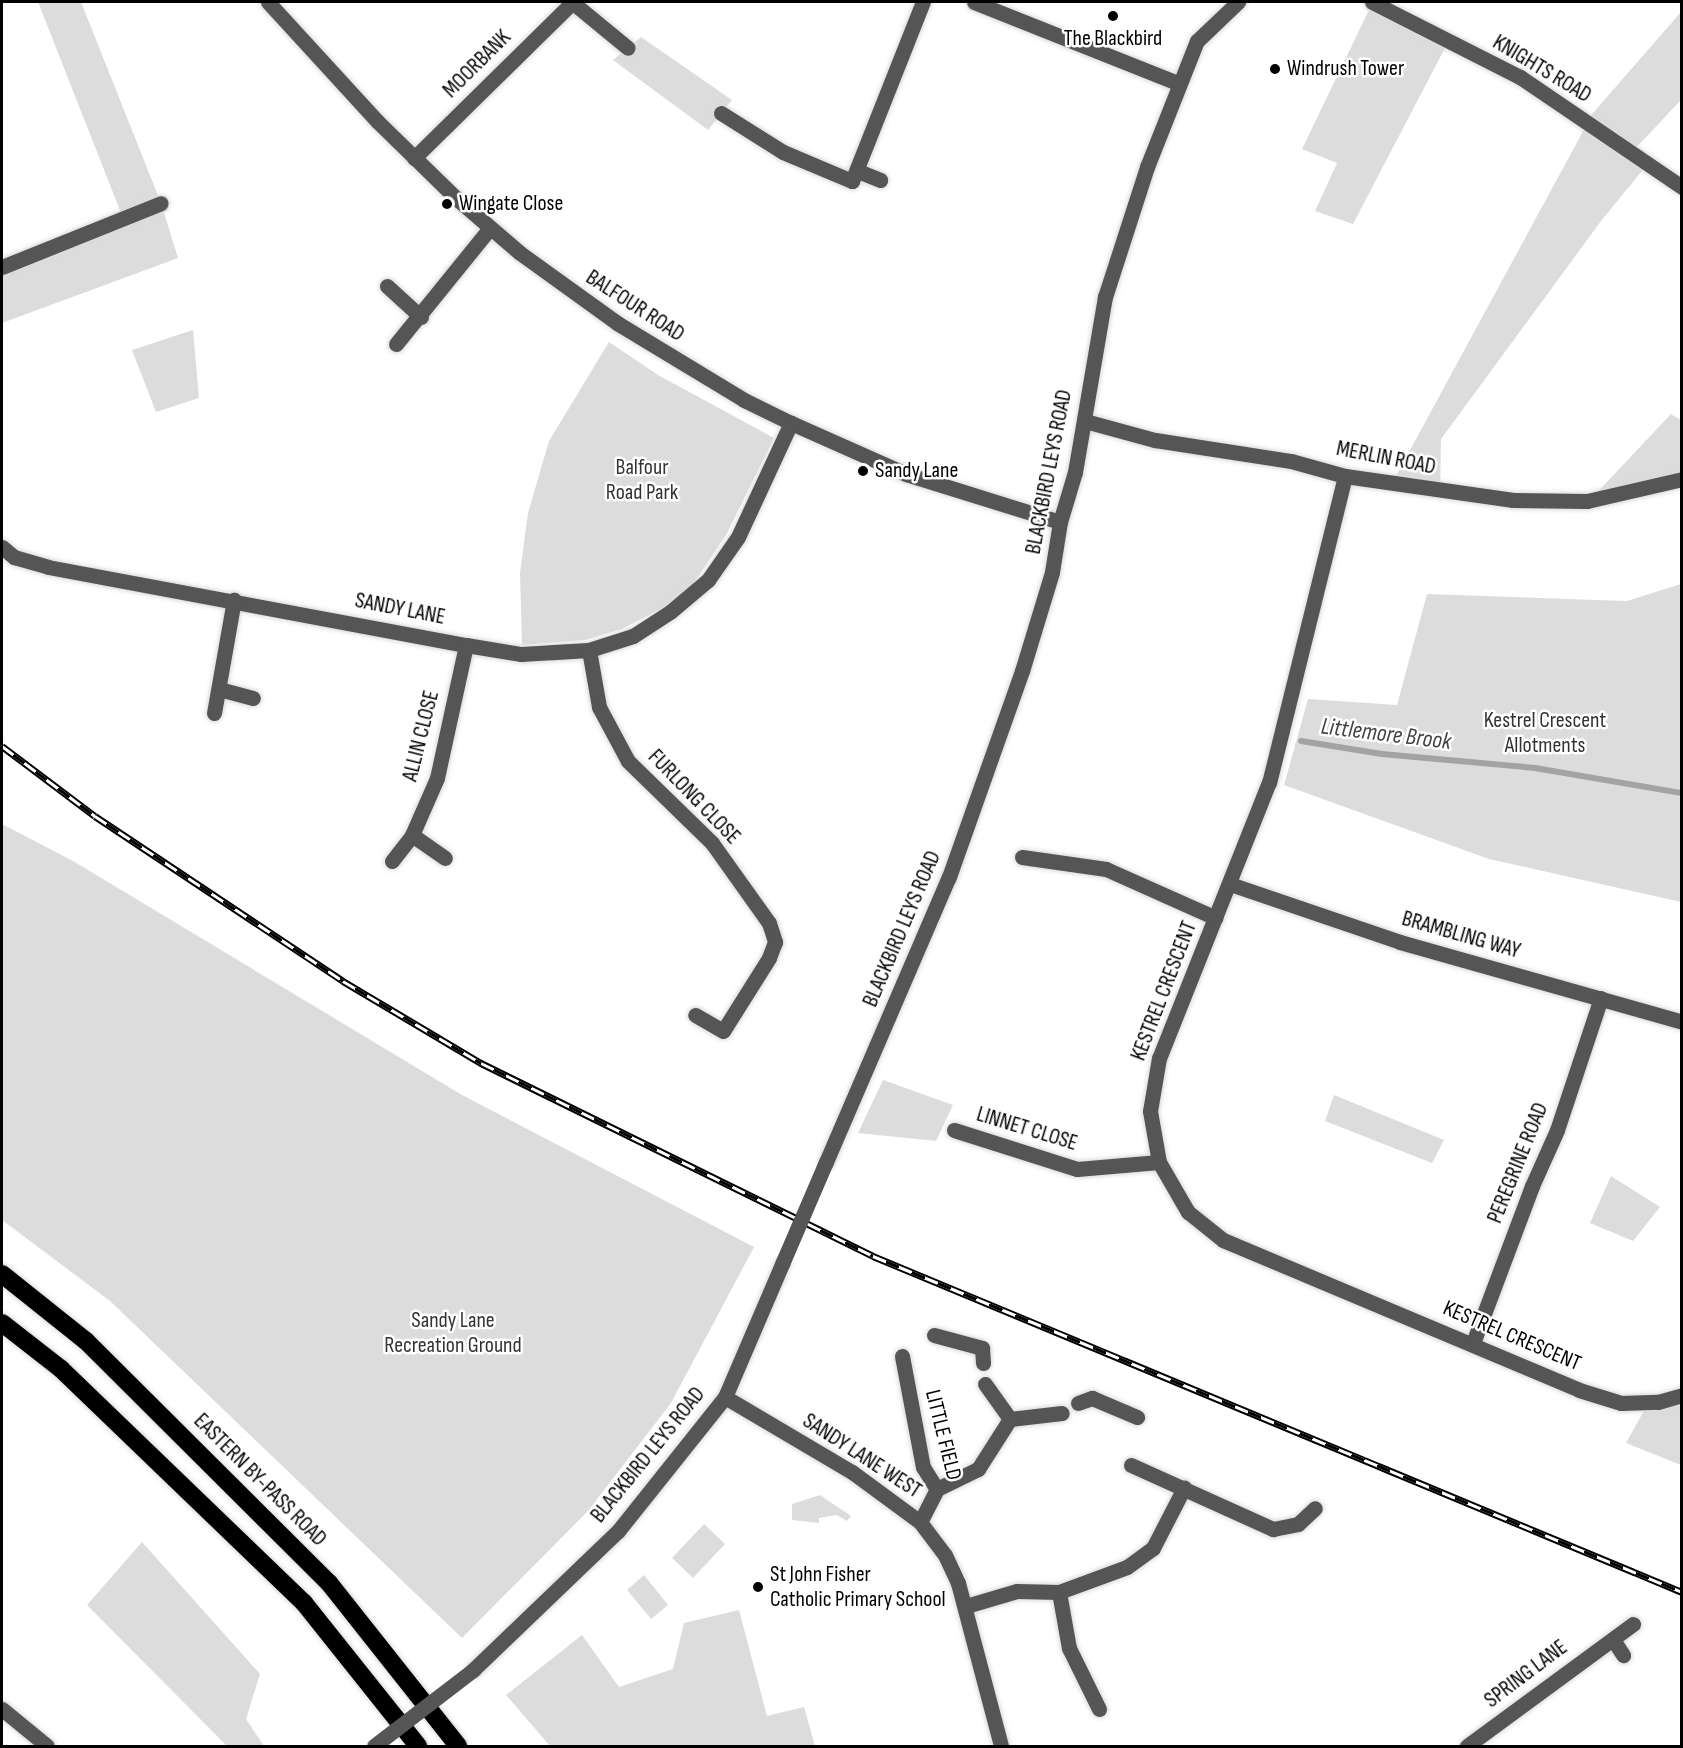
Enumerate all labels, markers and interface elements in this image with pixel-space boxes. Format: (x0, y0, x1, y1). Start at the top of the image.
marker: The Blackbird (1106, 9, 1120, 23)
street label: MOORBANK (438, 25, 516, 103)
place label: The Blackbird (1064, 26, 1162, 52)
street label: KNIGHTS ROAD (1488, 29, 1596, 109)
place label: Windrush Tower (1287, 56, 1404, 82)
marker: Windrush Tower (1268, 62, 1282, 76)
place label: Wingate Close (459, 191, 563, 217)
marker: Wingate Close (440, 197, 454, 211)
street label: BALFOUR ROAD (581, 264, 689, 348)
street label: BLACKBIRD LEYS ROAD (1020, 388, 1078, 556)
street label: MERLIN ROAD (1334, 435, 1438, 481)
park label: Balfour Road Park (606, 454, 678, 506)
place label: Sandy Lane (875, 458, 958, 484)
marker: Sandy Lane (856, 464, 870, 478)
street label: SANDY LANE (353, 587, 447, 631)
street label: ALLIN CLOSE (397, 688, 445, 784)
park label: Kestrel Crescent Allotments (1484, 707, 1606, 758)
water label: Littlemore Brook (1319, 712, 1453, 756)
street label: FURLONG CLOSE (642, 744, 746, 850)
street label: BLACKBIRD LEYS ROAD (857, 847, 947, 1011)
street label: BRAMBLING WAY (1399, 906, 1523, 964)
street label: KESTREL CRESCENT (1125, 918, 1203, 1064)
street label: PEREGRINE ROAD (1482, 1099, 1554, 1227)
street label: LINNET CLOSE (973, 1101, 1081, 1157)
street label: KESTREL CRESCENT (1439, 1295, 1585, 1377)
park label: Sandy Lane Recreation Ground (384, 1307, 522, 1358)
street label: BLACKBIRD LEYS ROAD (585, 1382, 711, 1528)
street label: LITTLE FIELD (919, 1387, 967, 1483)
street label: EASTERN BY-PASS ROAD (188, 1408, 332, 1552)
street label: SANDY LANE WEST (798, 1408, 926, 1504)
place label: St John Fisher Catholic Primary School (770, 1561, 946, 1612)
marker: St John Fisher Catholic Primary School (751, 1580, 765, 1594)
street label: SPRING LANE (1479, 1634, 1573, 1714)

